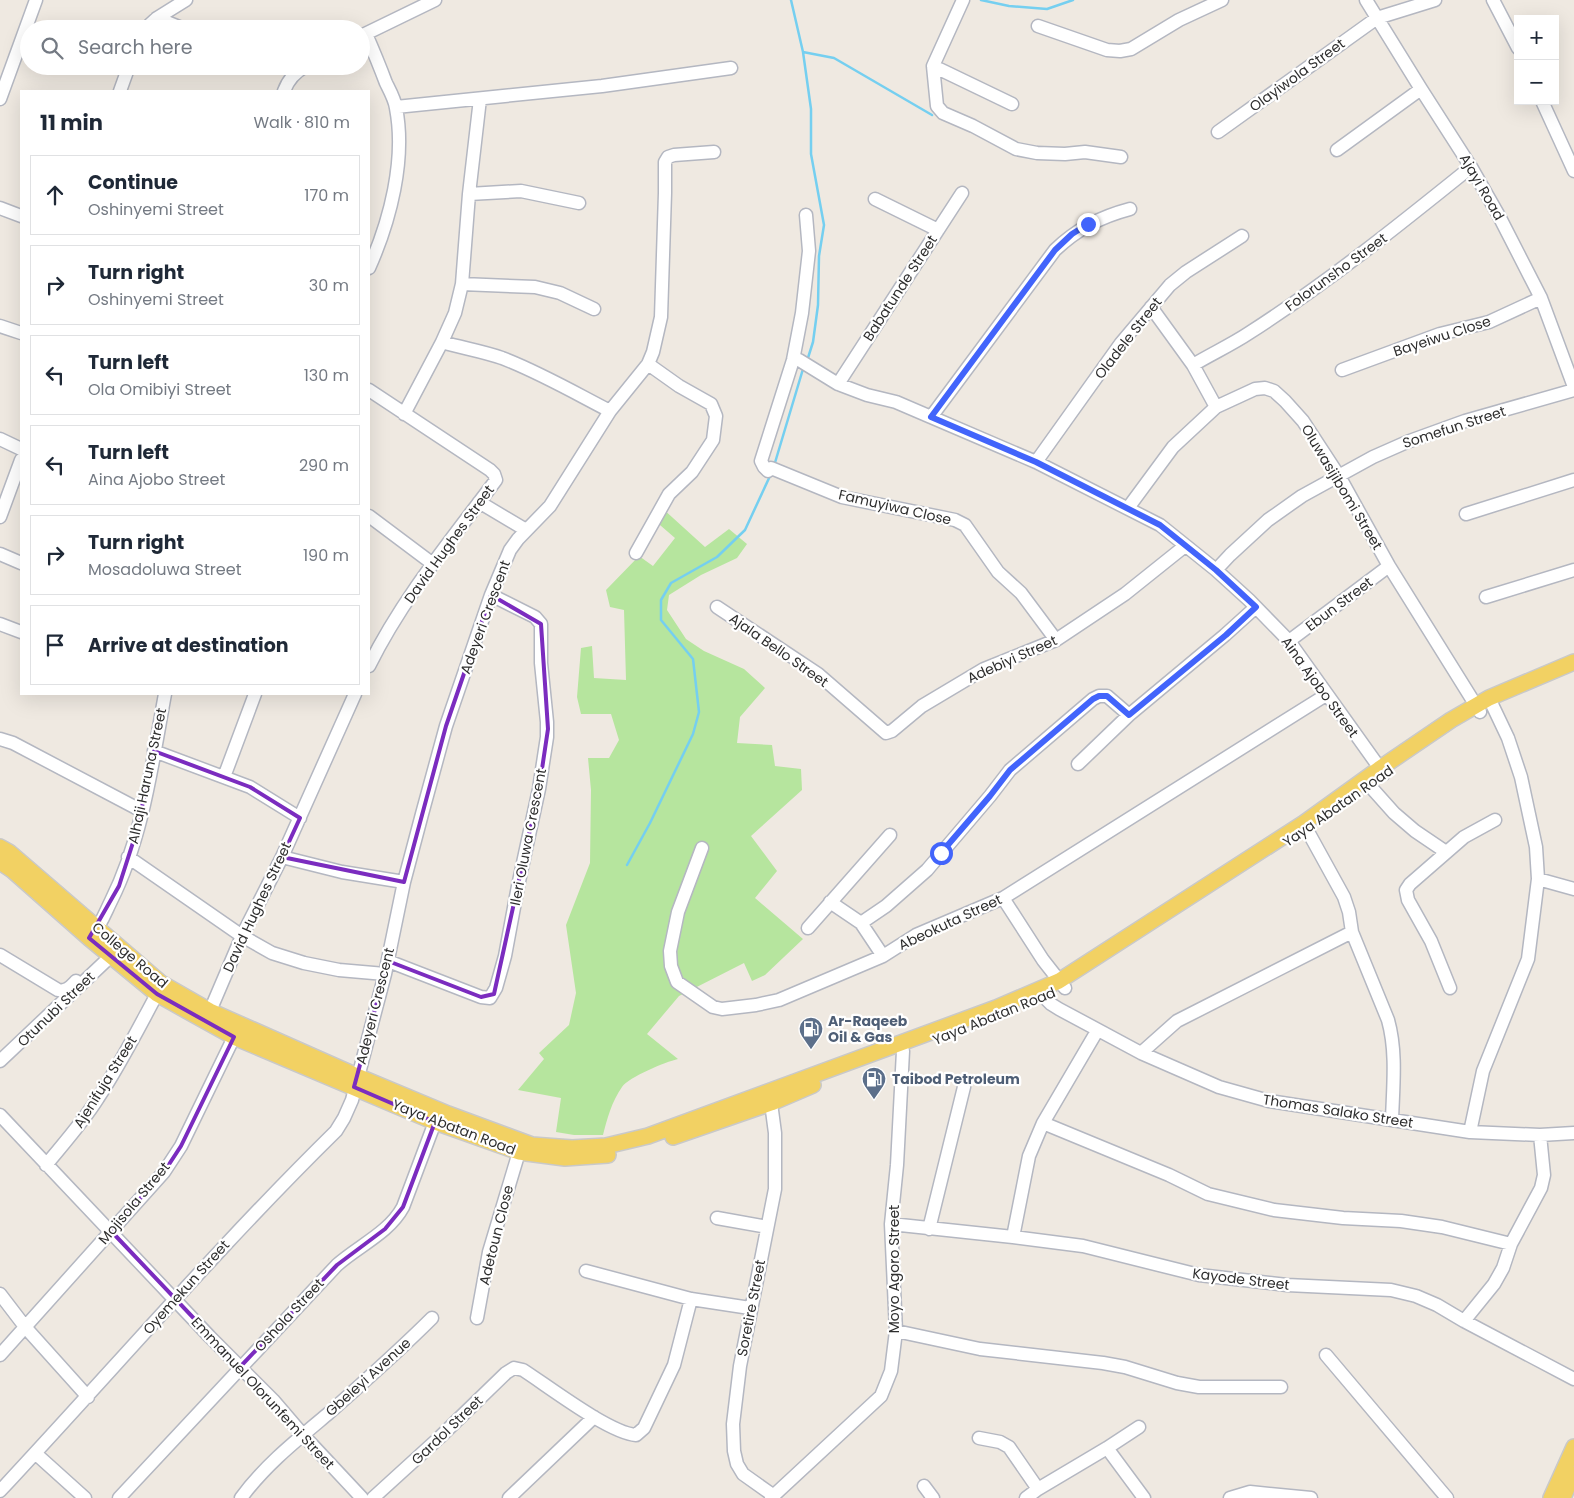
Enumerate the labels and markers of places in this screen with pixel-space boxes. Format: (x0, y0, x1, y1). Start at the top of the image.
place label: Ar-Raqeeb Oil & Gas (828, 1011, 908, 1047)
fuel station icon: Ar-Raqeeb Oil & Gas (798, 1016, 824, 1050)
fuel station icon: Taibod Petroleum (861, 1066, 887, 1100)
place label: Taibod Petroleum (892, 1069, 1020, 1089)

